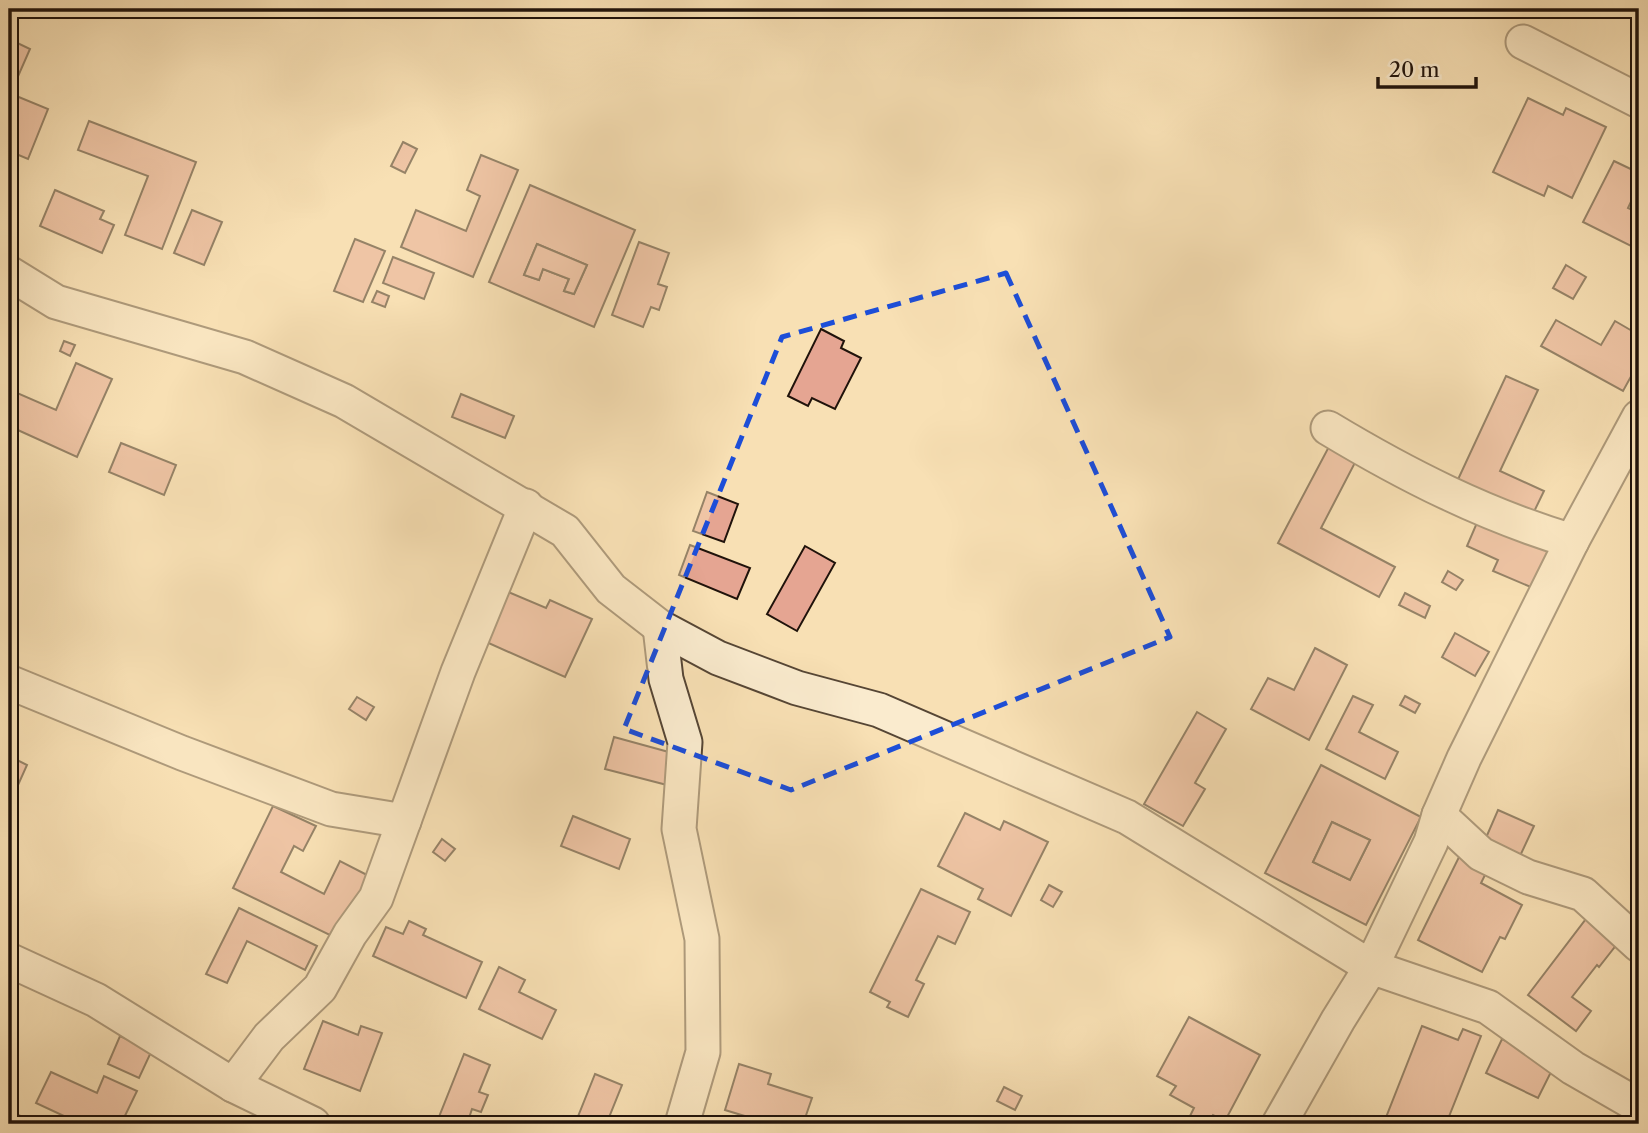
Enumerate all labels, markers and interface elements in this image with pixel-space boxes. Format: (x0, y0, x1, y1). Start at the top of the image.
scale bar (1378, 46, 1476, 90)
text: 20 m (1389, 57, 1440, 82)

